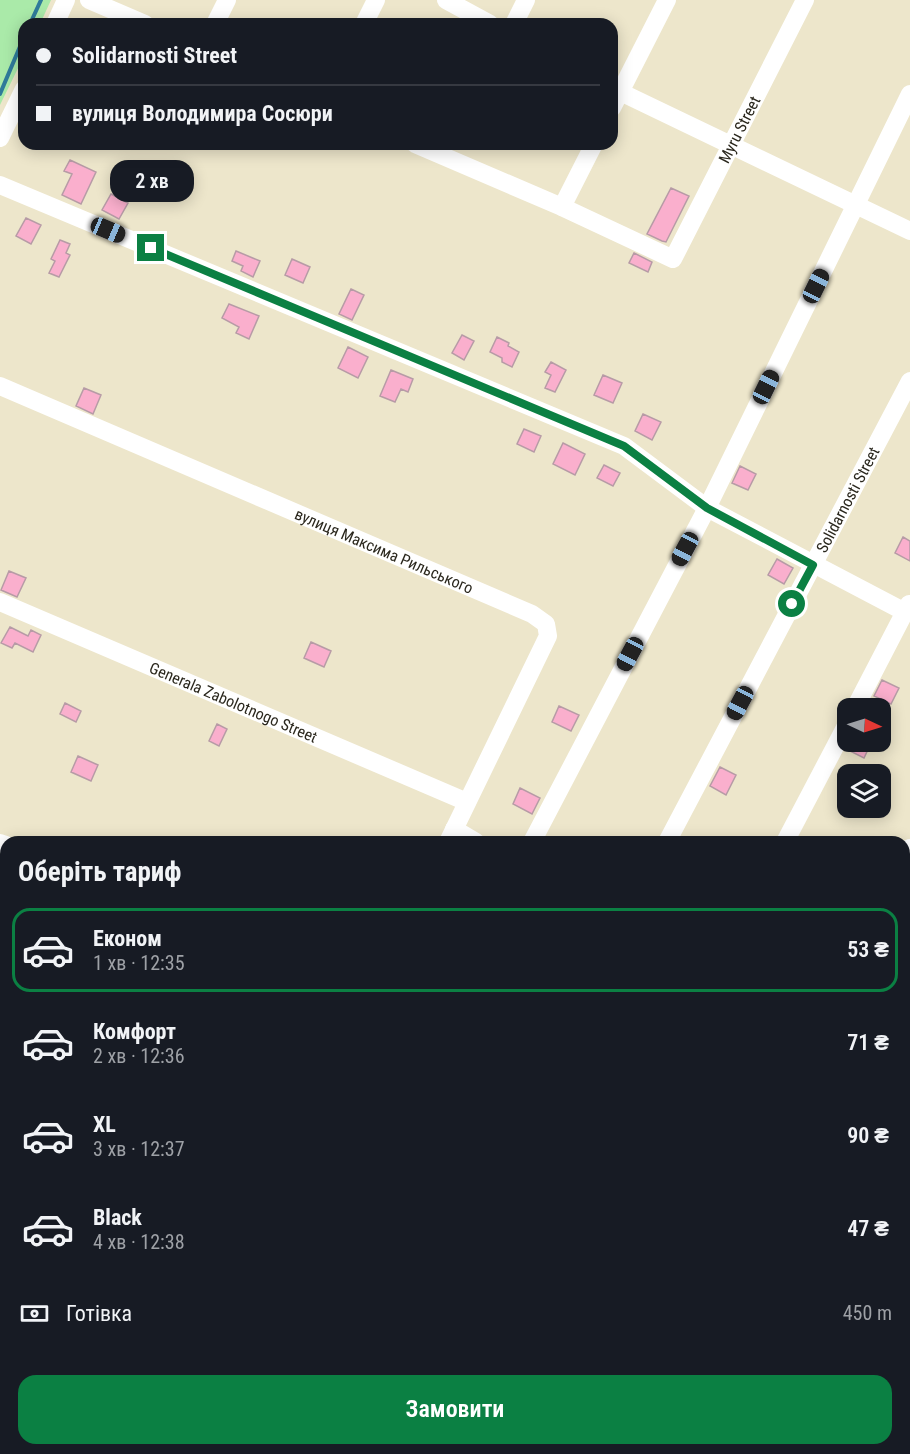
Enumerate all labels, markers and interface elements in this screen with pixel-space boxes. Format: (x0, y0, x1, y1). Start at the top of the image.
text: Solidarnosti Street (72, 43, 237, 68)
street label: Myru Street (714, 93, 764, 166)
text: вулиця Володимира Сосюри (72, 101, 333, 126)
callout: 2 хв (109, 161, 193, 203)
text: 2 хв (135, 169, 169, 193)
car (88, 215, 128, 245)
route end (137, 234, 164, 261)
car (800, 266, 832, 306)
car (750, 367, 782, 407)
street label: Solidarnosti Street (812, 443, 883, 556)
street label: вулиця Максима Рильського (292, 504, 476, 597)
car (669, 529, 701, 569)
route start (778, 590, 805, 617)
car (614, 634, 646, 674)
street label: Generala Zabolotnogo Street (147, 658, 321, 746)
car (724, 683, 756, 723)
north arrow (837, 698, 891, 752)
map controls (837, 698, 891, 818)
button: layers (837, 764, 891, 818)
text: Оберіть тариф (18, 856, 181, 888)
icon: car (21, 923, 75, 977)
text: Економ (93, 926, 162, 951)
text: 53 ₴ (847, 937, 889, 962)
text: 1 хв · 12:35 (93, 951, 185, 975)
icon: car (21, 1016, 75, 1070)
text: Комфорт (93, 1019, 176, 1044)
text: 71 ₴ (847, 1030, 889, 1055)
text: 2 хв · 12:36 (93, 1044, 185, 1068)
icon: car (21, 1109, 75, 1163)
text: XL (93, 1112, 116, 1137)
text: 90 ₴ (847, 1123, 889, 1148)
text: 3 хв · 12:37 (93, 1137, 185, 1161)
icon: car (21, 1202, 75, 1256)
text: Black (93, 1205, 142, 1230)
text: 47 ₴ (847, 1216, 889, 1241)
text: 4 хв · 12:38 (93, 1230, 185, 1254)
icon: cash (18, 1297, 51, 1330)
text: Готівка (66, 1301, 132, 1326)
text: 450 m (843, 1301, 892, 1325)
button: Замовити (18, 1375, 892, 1444)

